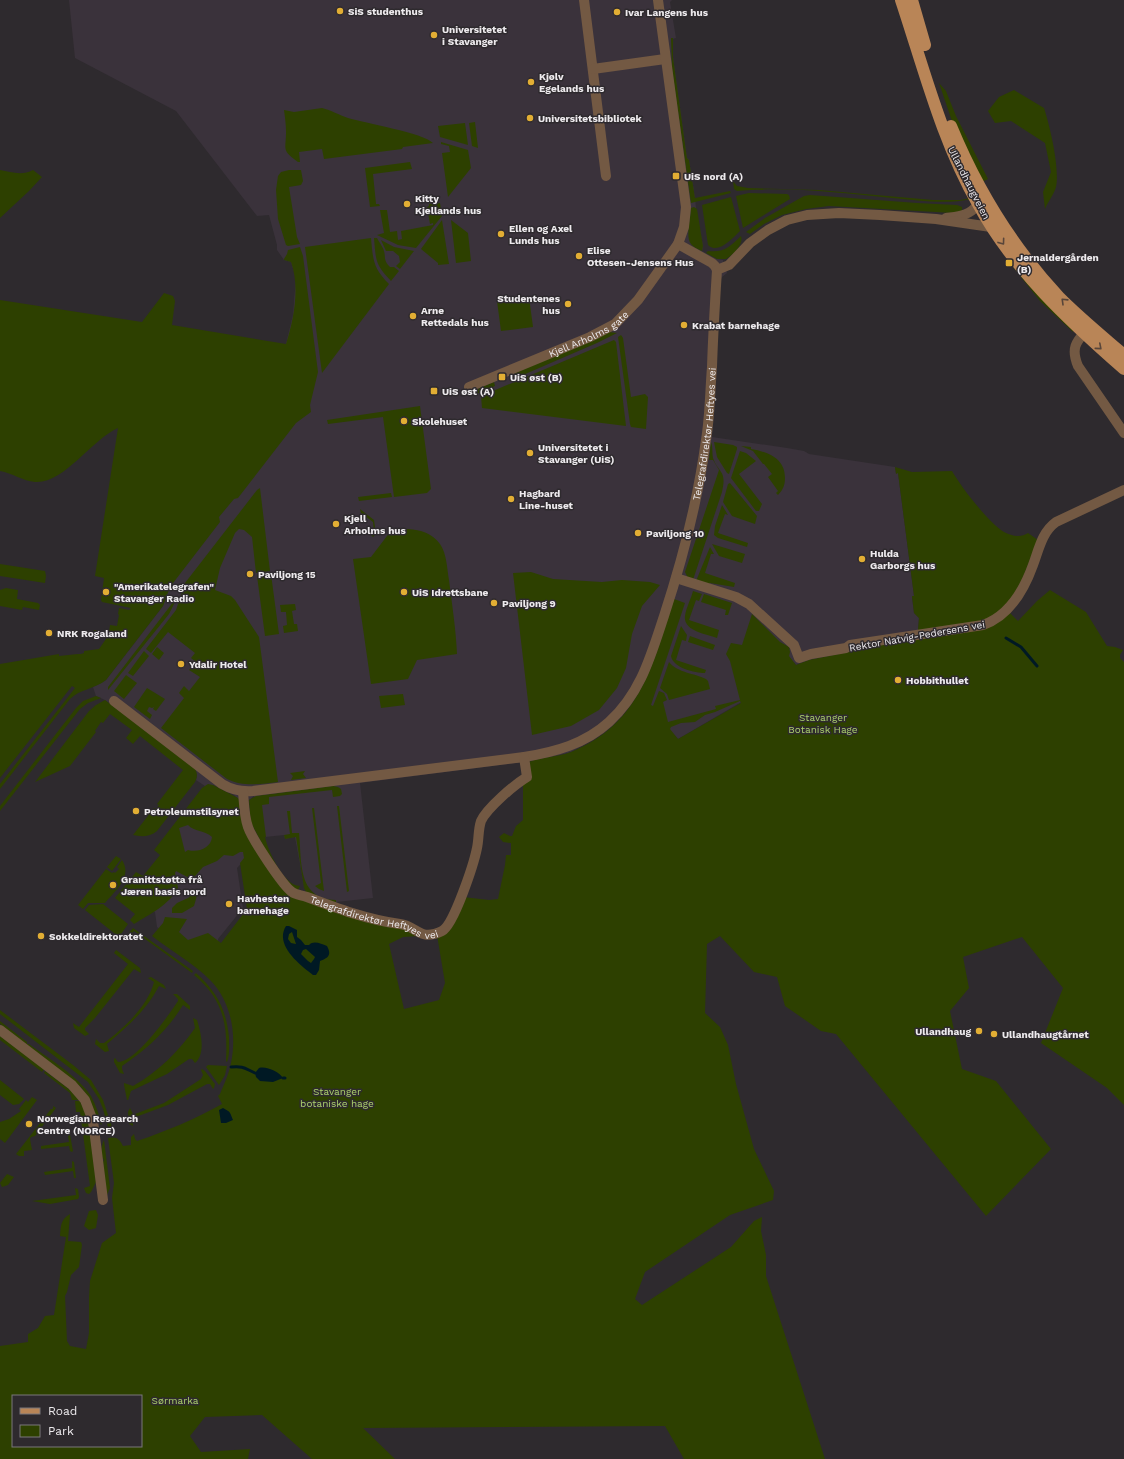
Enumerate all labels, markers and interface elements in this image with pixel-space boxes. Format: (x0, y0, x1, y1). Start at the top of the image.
marker: SiS studenthus (335, 6, 345, 16)
place label: SiS studenthus (348, 6, 424, 17)
marker: Ivar Langens hus (612, 7, 622, 17)
place label: Ivar Langens hus (625, 7, 709, 18)
place label: Universitetet i Stavanger (442, 24, 507, 47)
marker: Universitetet i Stavanger (429, 30, 439, 40)
place label: Kjølv Egelands hus (539, 71, 605, 94)
marker: Kjølv Egelands hus (526, 77, 536, 87)
marker: Universitetsbibliotek (525, 113, 535, 123)
place label: Universitetsbibliotek (538, 113, 642, 124)
street label: Ullandhaugveien (946, 145, 992, 221)
marker: UiS nord (A) (671, 171, 681, 181)
place label: UiS nord (A) (684, 171, 743, 182)
place label: Kitty Kjellands hus (415, 193, 482, 216)
marker: Kitty Kjellands hus (402, 199, 412, 209)
place label: Ellen og Axel Lunds hus (509, 223, 573, 246)
marker: Ellen og Axel Lunds hus (496, 229, 506, 239)
one-way arrow (997, 237, 1004, 244)
place label: Elise Ottesen-Jensens Hus (587, 245, 694, 268)
marker: Elise Ottesen-Jensens Hus (574, 251, 584, 261)
place label: Jernaldergården (B) (1017, 252, 1099, 275)
marker: Jernaldergården (B) (1004, 258, 1014, 268)
place label: Studentenes hus (497, 293, 561, 316)
one-way arrow (1061, 298, 1069, 306)
marker: Studentenes hus (563, 299, 573, 309)
place label: Arne Rettedals hus (421, 305, 490, 328)
street label: Kjell Arholms gate (547, 308, 630, 359)
marker: Arne Rettedals hus (408, 311, 418, 321)
marker: Krabat barnehage (679, 320, 689, 330)
place label: Krabat barnehage (692, 320, 780, 331)
one-way arrow (1095, 343, 1102, 350)
street label: Telegrafdirektør Heftyes vei (690, 367, 717, 501)
marker: UiS øst (B) (497, 372, 507, 382)
place label: UiS øst (B) (510, 372, 562, 383)
marker: UiS øst (A) (429, 386, 439, 396)
place label: UiS øst (A) (442, 386, 494, 397)
marker: Skolehuset (399, 416, 409, 426)
place label: Skolehuset (412, 416, 468, 427)
place label: Universitetet i Stavanger (UiS) (538, 442, 615, 465)
marker: Universitetet i Stavanger (UiS) (525, 448, 535, 458)
place label: Hagbard Line-huset (519, 488, 574, 511)
marker: Hagbard Line-huset (506, 494, 516, 504)
place label: Kjell Arholms hus (344, 513, 407, 536)
marker: Kjell Arholms hus (331, 519, 341, 529)
marker: Paviljong 10 (633, 528, 643, 538)
place label: Paviljong 10 (646, 528, 704, 539)
place label: Hulda Garborgs hus (870, 548, 936, 571)
marker: Hulda Garborgs hus (857, 554, 867, 564)
marker: Paviljong 15 (245, 569, 255, 579)
place label: Paviljong 15 (258, 569, 316, 580)
place label: "Amerikatelegrafen" Stavanger Radio (114, 581, 215, 604)
marker: "Amerikatelegrafen" Stavanger Radio (101, 587, 111, 597)
marker: UiS Idrettsbane (399, 587, 409, 597)
place label: UiS Idrettsbane (412, 587, 489, 598)
marker: Paviljong 9 (489, 598, 499, 608)
place label: Paviljong 9 (502, 598, 556, 609)
street label: Rektor Natvig-Pedersens vei (848, 619, 986, 653)
marker: NRK Rogaland (44, 628, 54, 638)
place label: NRK Rogaland (57, 628, 127, 639)
marker: Ydalir Hotel (176, 659, 186, 669)
place label: Ydalir Hotel (189, 659, 247, 670)
marker: Hobbithullet (893, 675, 903, 685)
place label: Hobbithullet (906, 675, 969, 686)
park label: Stavanger Botanisk Hage (788, 712, 858, 735)
marker: Petroleumstilsynet (131, 806, 141, 816)
place label: Petroleumstilsynet (144, 806, 239, 817)
place label: Granittstøtta frå Jæren basis nord (121, 874, 206, 897)
marker: Granittstøtta frå Jæren basis nord (108, 880, 118, 890)
place label: Havhesten barnehage (237, 893, 289, 916)
street label: Telegrafdirektør Heftyes vei (309, 893, 440, 940)
marker: Havhesten barnehage (224, 899, 234, 909)
marker: Sokkeldirektoratet (36, 931, 46, 941)
place label: Sokkeldirektoratet (49, 931, 143, 942)
place label: Ullandhaug (915, 1026, 971, 1037)
marker: Ullandhaug (974, 1026, 984, 1036)
marker: Ullandhaugtårnet (989, 1029, 999, 1039)
place label: Ullandhaugtårnet (1002, 1029, 1089, 1040)
park label: Stavanger botaniske hage (300, 1086, 374, 1109)
place label: Norwegian Research Centre (NORCE) (37, 1113, 138, 1136)
marker: Norwegian Research Centre (NORCE) (24, 1119, 34, 1129)
legend (12, 1395, 142, 1447)
park label: Sørmarka (152, 1395, 199, 1406)
text: Road (48, 1404, 77, 1418)
text: Park (48, 1424, 74, 1438)

